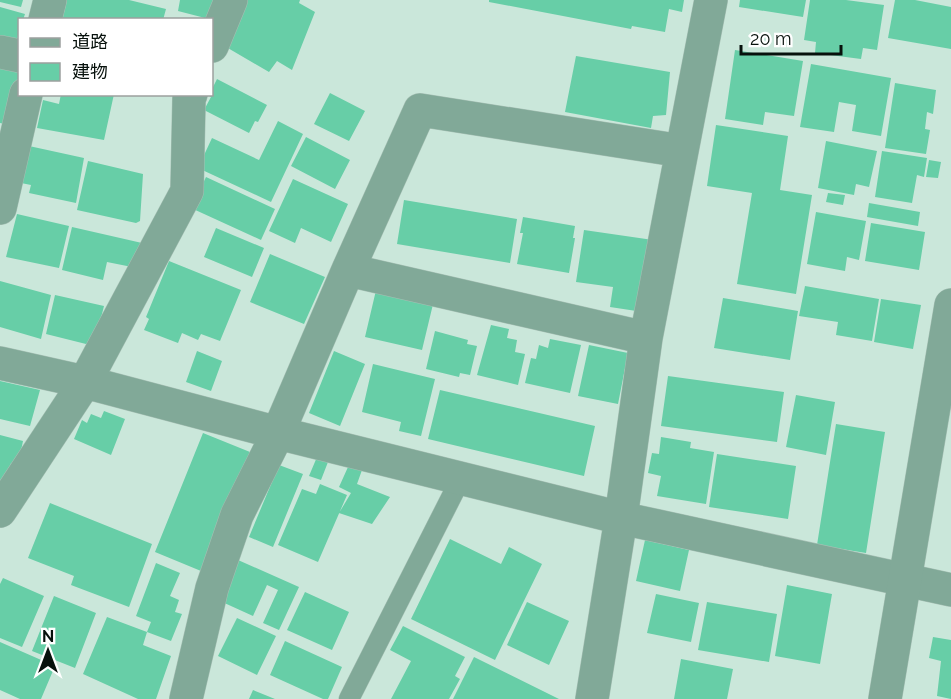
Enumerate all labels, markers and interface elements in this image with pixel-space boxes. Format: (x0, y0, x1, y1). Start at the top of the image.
legend (18, 18, 213, 96)
scale bar (741, 18, 842, 56)
text: 20 m (750, 28, 792, 49)
text: 道路 (72, 31, 108, 52)
text: 建物 (72, 61, 108, 82)
north arrow (18, 621, 78, 681)
text: N (42, 627, 54, 646)

